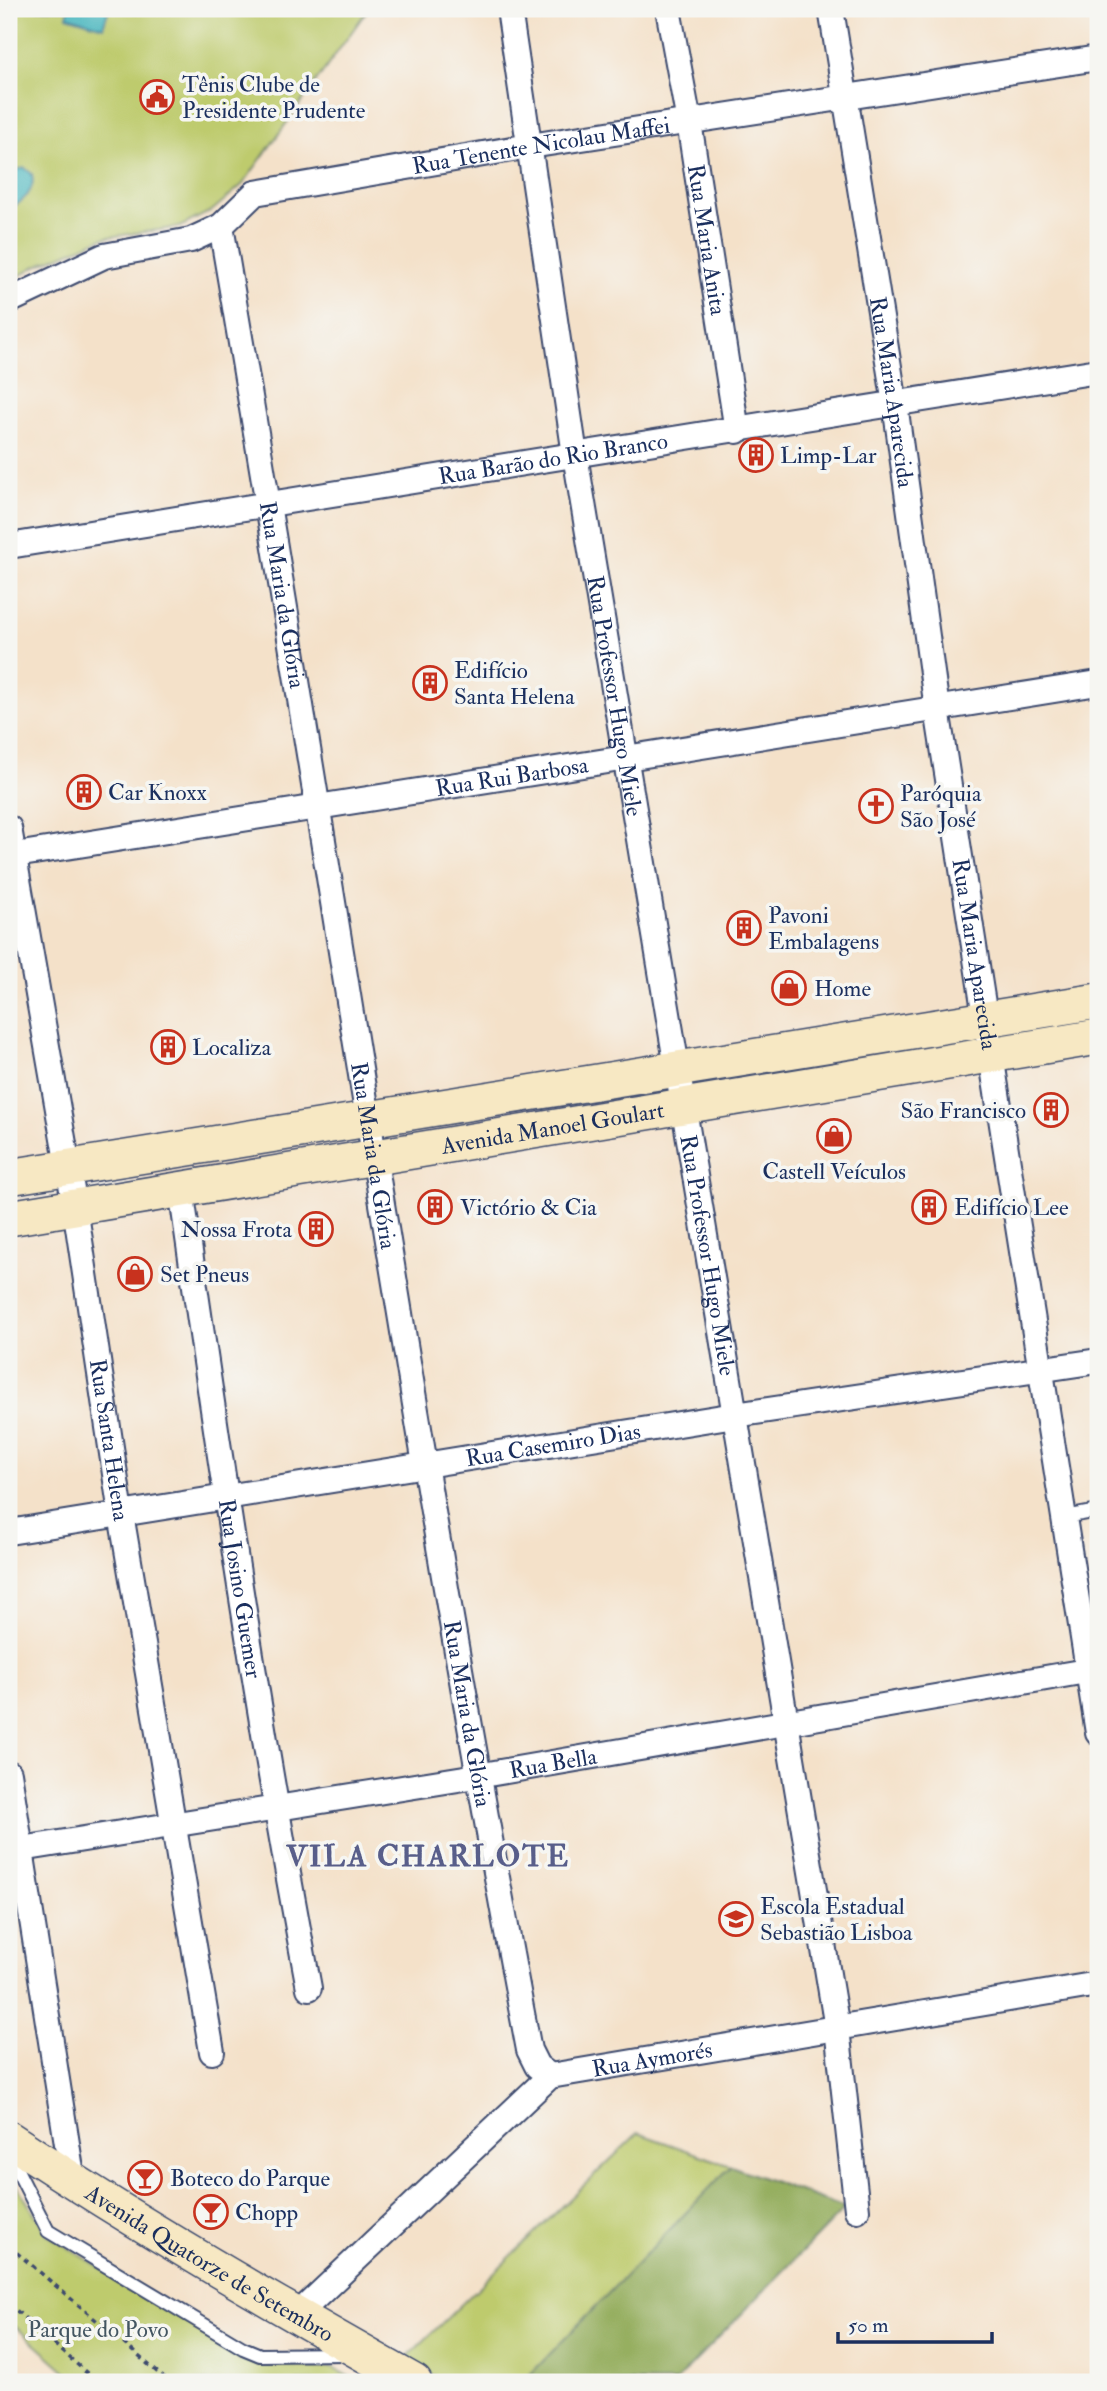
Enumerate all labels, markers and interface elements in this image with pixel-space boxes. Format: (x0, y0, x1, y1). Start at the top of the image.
place label: Tênis Clube de Presidente Prudente (182, 70, 366, 125)
public building icon: Tênis Clube de Presidente Prudente (138, 78, 176, 116)
street label: Rua Tenente Nicolau Maffei (410, 110, 672, 180)
street label: Rua Maria Anita (681, 162, 733, 318)
street label: Rua Maria Aparecida (863, 294, 921, 490)
street label: Rua Barão do Rio Branco (436, 426, 670, 491)
building icon: Limp-Lar (737, 436, 775, 474)
place label: Limp-Lar (780, 441, 877, 471)
street label: Rua Maria da Glória (253, 499, 313, 691)
street label: Rua Professor Hugo Miele (581, 573, 649, 819)
place label: Edifício Santa Helena (454, 656, 575, 711)
building icon: Edifício Santa Helena (411, 664, 449, 702)
street label: Rua Rui Barbosa (433, 750, 591, 803)
building icon: Car Knoxx (65, 773, 103, 811)
place label: Car Knoxx (108, 778, 207, 807)
place label: Paróquia São José (900, 779, 982, 834)
church icon: Paróquia São José (857, 787, 895, 825)
street label: Rua Maria Aparecida (946, 856, 1005, 1052)
place label: Pavoni Embalagens (768, 901, 879, 956)
building icon: Pavoni Embalagens (725, 909, 763, 947)
shop icon: Home (770, 969, 808, 1007)
place label: Home (814, 974, 871, 1003)
building icon: Localiza (149, 1028, 187, 1066)
place label: Localiza (192, 1033, 272, 1062)
street label: Rua Maria da Glória (345, 1060, 404, 1252)
building icon: São Francisco (1032, 1091, 1070, 1129)
street label: Avenida Manoel Goulart (438, 1095, 666, 1161)
place label: São Francisco (901, 1096, 1026, 1125)
shop icon: Castell Veículos (815, 1117, 853, 1155)
street label: Rua Professor Hugo Miele (674, 1133, 743, 1378)
place label: Castell Veículos (762, 1157, 906, 1186)
building icon: Victório & Cia (416, 1188, 454, 1226)
building icon: Edifício Lee (910, 1188, 948, 1226)
place label: Victório & Cia (460, 1193, 597, 1222)
place label: Edifício Lee (954, 1193, 1069, 1222)
building icon: Nossa Frota (297, 1210, 335, 1248)
place label: Nossa Frota (180, 1215, 293, 1244)
shop icon: Set Pneus (116, 1255, 154, 1293)
place label: Set Pneus (160, 1260, 249, 1289)
street label: Rua Santa Helena (83, 1357, 136, 1523)
street label: Rua Casemiro Dias (463, 1416, 643, 1473)
street label: Rua Josino Guemer (212, 1497, 269, 1681)
street label: Rua Maria da Glória (437, 1618, 499, 1810)
street label: Rua Bella (507, 1741, 599, 1785)
district label: VILA CHARLOTE (285, 1838, 570, 1875)
place label: Escola Estadual Sebastião Lisboa (760, 1892, 913, 1947)
school or university icon: Escola Estadual Sebastião Lisboa (717, 1900, 755, 1938)
street label: Rua Aymorés (590, 2034, 715, 2083)
bar icon: Boteco do Parque (126, 2159, 164, 2197)
place label: Boteco do Parque (170, 2164, 330, 2193)
street label: Avenida Quatorze de Setembro (79, 2177, 339, 2348)
bar icon: Chopp (192, 2193, 230, 2231)
place label: Chopp (235, 2198, 298, 2228)
scale bar (838, 2300, 992, 2344)
text: 50 m (848, 2312, 889, 2339)
park label: Parque do Povo (27, 2315, 169, 2344)

